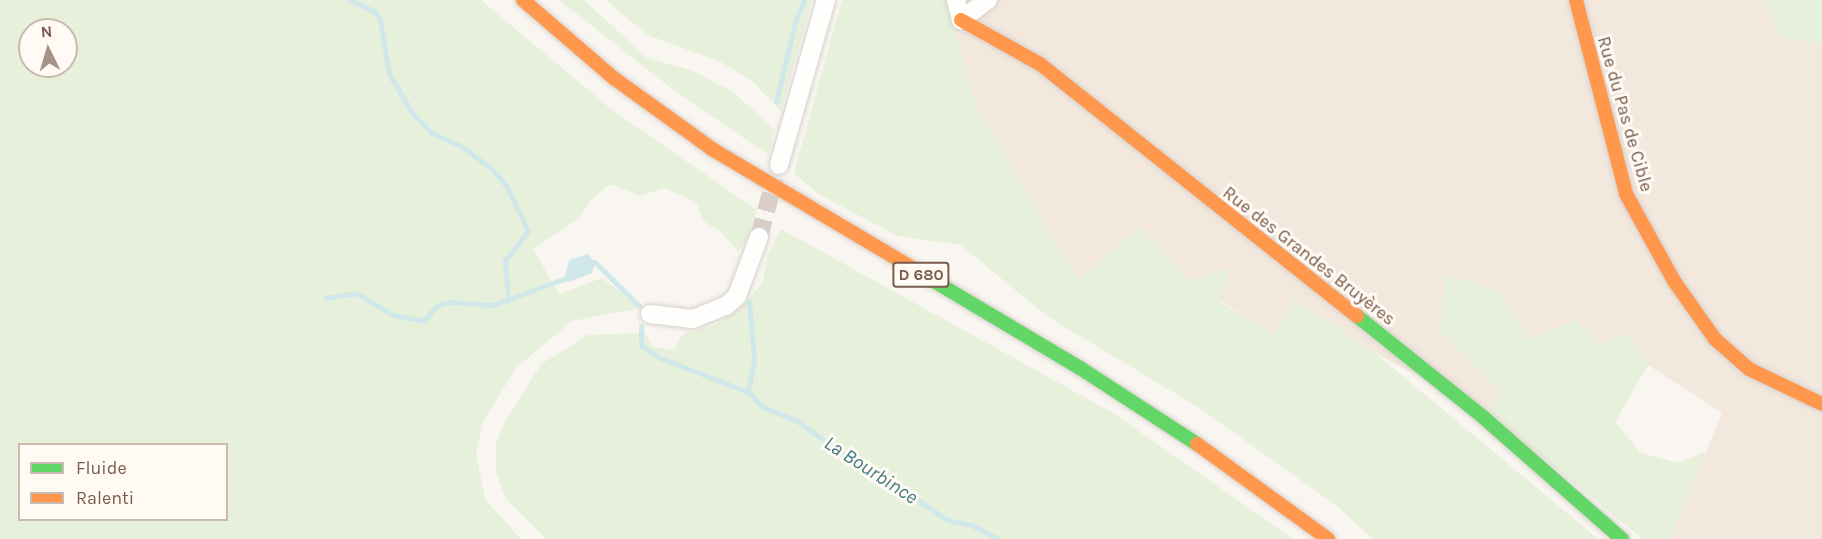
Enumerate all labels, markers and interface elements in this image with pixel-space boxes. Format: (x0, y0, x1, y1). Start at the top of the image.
north arrow (18, 18, 78, 78)
text: N (40, 22, 53, 42)
street label: Rue du Pas de Cible (1593, 34, 1657, 194)
street label: Rue des Grandes Bruyères (1218, 182, 1400, 330)
road number: D 680 (891, 262, 951, 288)
water label: La Bourbince (820, 431, 922, 509)
legend (18, 443, 228, 521)
text: Fluide (76, 457, 127, 479)
text: Ralenti (76, 487, 134, 509)

